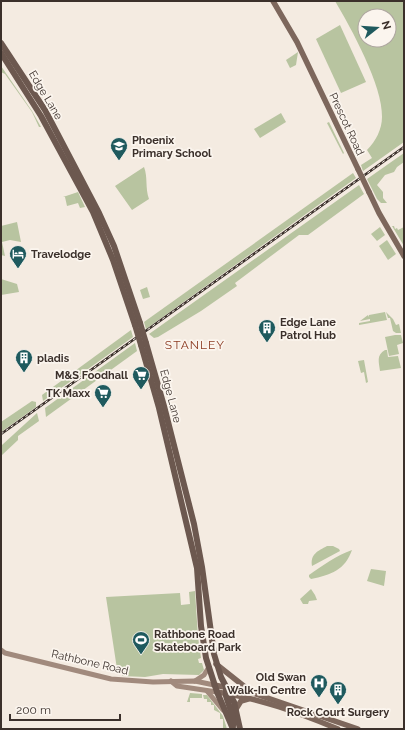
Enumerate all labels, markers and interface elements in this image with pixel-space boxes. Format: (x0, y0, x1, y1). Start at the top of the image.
north arrow (357, 8, 397, 48)
text: N (379, 19, 394, 31)
street label: Edge Lane (26, 68, 66, 123)
street label: Prescot Road (326, 91, 367, 158)
place label: Phoenix Primary School (132, 134, 212, 160)
school or university icon: Phoenix Primary School (109, 136, 129, 161)
hotel icon: Travelodge (8, 244, 28, 269)
place label: Travelodge (31, 248, 91, 261)
place label: Edge Lane Patrol Hub (280, 316, 336, 342)
building icon: Edge Lane Patrol Hub (257, 318, 277, 343)
district label: STANLEY (165, 338, 225, 352)
building icon: pladis (14, 348, 34, 373)
place label: pladis (37, 352, 70, 365)
supermarket icon: M&S Foodhall (131, 365, 151, 390)
street label: Edge Lane (157, 368, 184, 425)
place label: M&S Foodhall (55, 369, 129, 382)
supermarket icon: TK Maxx (93, 383, 113, 408)
place label: TK Maxx (46, 387, 90, 400)
place label: Rathbone Road Skateboard Park (154, 628, 242, 654)
sports icon: Rathbone Road Skateboard Park (131, 630, 151, 655)
street label: Rathbone Road (50, 647, 130, 678)
place label: Old Swan Walk-In Centre (227, 671, 306, 697)
hospital icon: Old Swan Walk-In Centre (309, 673, 329, 698)
building icon: Rock Court Surgery (328, 680, 348, 705)
scale bar (10, 696, 120, 722)
text: 200 m (16, 703, 51, 717)
place label: Rock Court Surgery (287, 706, 389, 719)

